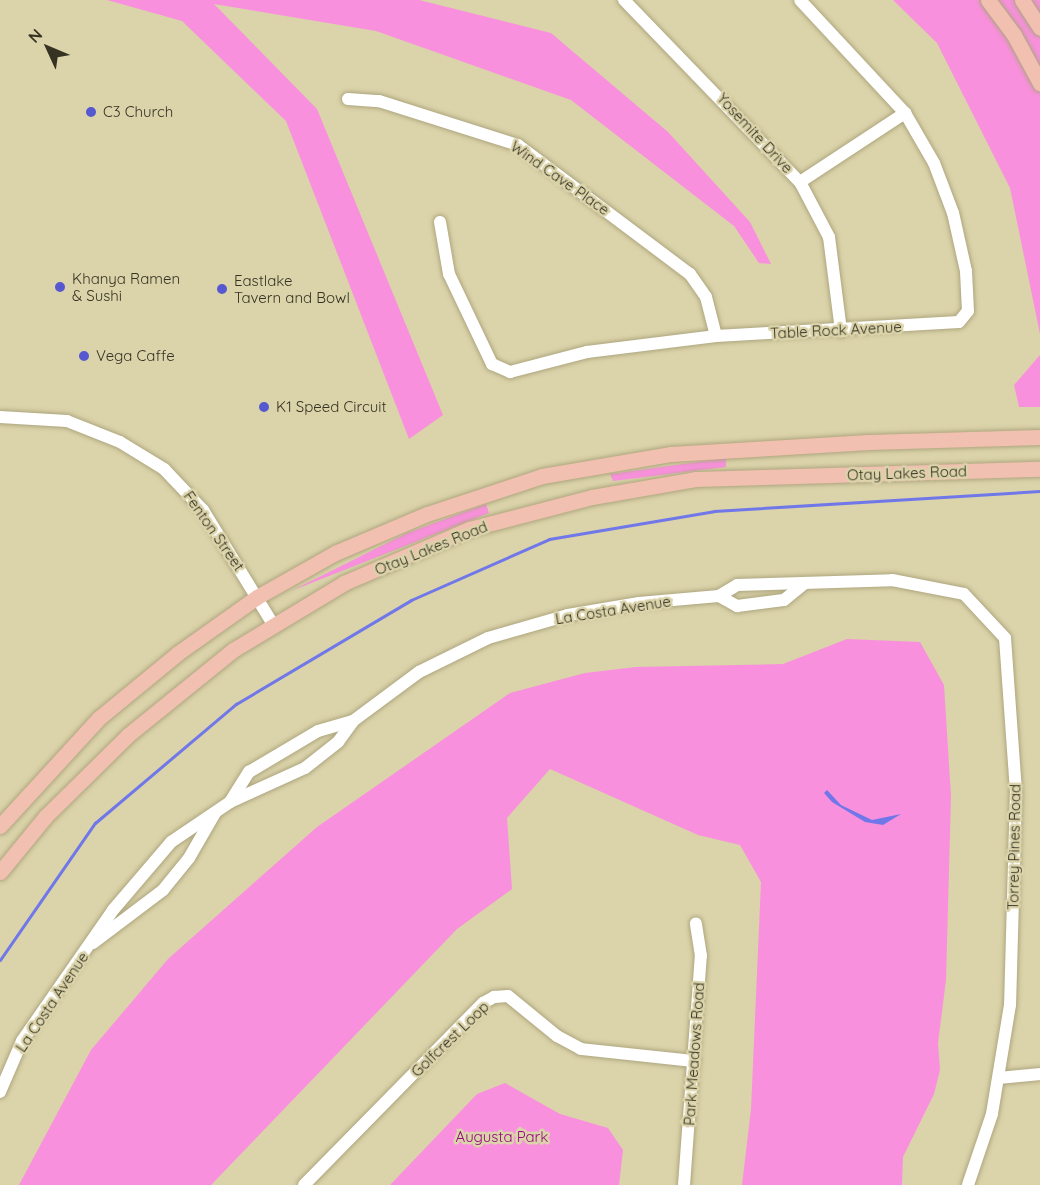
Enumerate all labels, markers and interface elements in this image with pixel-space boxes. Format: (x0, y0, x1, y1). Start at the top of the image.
north arrow (18, 18, 78, 78)
text: N (24, 24, 46, 47)
street label: Yosemite Drive (713, 89, 797, 177)
place label: C3 Church (103, 103, 173, 121)
marker: C3 Church (84, 105, 98, 119)
street label: Wind Cave Place (507, 137, 613, 219)
place label: Khanya Ramen & Sushi (72, 269, 180, 304)
place label: Eastlake Tavern and Bowl (234, 271, 350, 306)
marker: Khanya Ramen & Sushi (53, 280, 67, 294)
marker: Eastlake Tavern and Bowl (215, 282, 229, 296)
street label: Table Rock Avenue (770, 318, 902, 342)
place label: Vega Caffe (96, 347, 175, 365)
marker: Vega Caffe (77, 349, 91, 363)
place label: K1 Speed Circuit (276, 398, 386, 416)
marker: K1 Speed Circuit (257, 400, 271, 414)
street label: Otay Lakes Road (847, 462, 967, 484)
street label: Fenton Street (180, 488, 248, 574)
street label: Otay Lakes Road (372, 517, 490, 579)
street label: La Costa Avenue (554, 592, 672, 628)
street label: Torrey Pines Road (1004, 784, 1024, 910)
street label: La Costa Avenue (12, 949, 92, 1055)
street label: Park Meadows Road (680, 982, 708, 1126)
street label: Golfcrest Loop (407, 997, 493, 1081)
park label: Augusta Park (456, 1128, 548, 1146)

